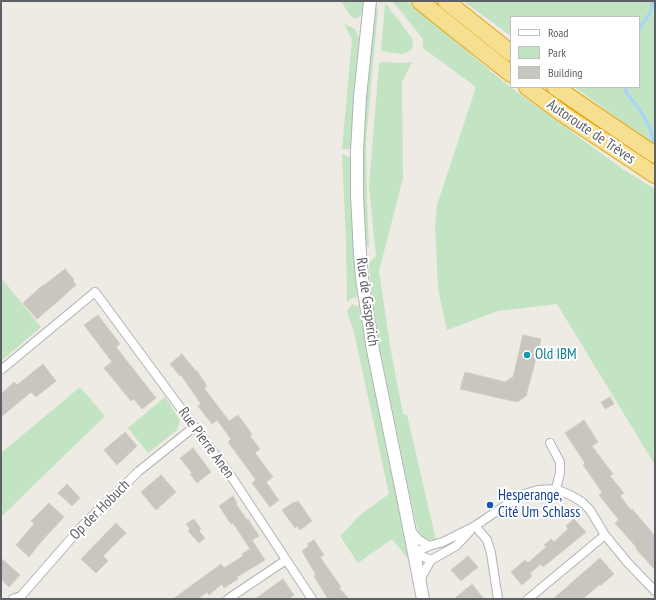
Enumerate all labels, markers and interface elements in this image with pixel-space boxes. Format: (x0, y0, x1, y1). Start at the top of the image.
legend (510, 16, 640, 88)
text: Road (548, 25, 568, 40)
text: Park (548, 45, 566, 60)
text: Building (548, 65, 583, 80)
street label: Autoroute de Trèves (543, 96, 639, 168)
street label: Rue de Gasperich (352, 256, 382, 348)
place label: Old IBM (535, 346, 577, 364)
marker: Old IBM (522, 350, 532, 360)
street label: Rue Pierre Anen (174, 404, 238, 482)
street label: Op der Hobuch (66, 476, 134, 544)
place label: Hesperange, Cité Um Schlass (498, 487, 580, 522)
marker: Hesperange, Cité Um Schlass (485, 500, 495, 510)

